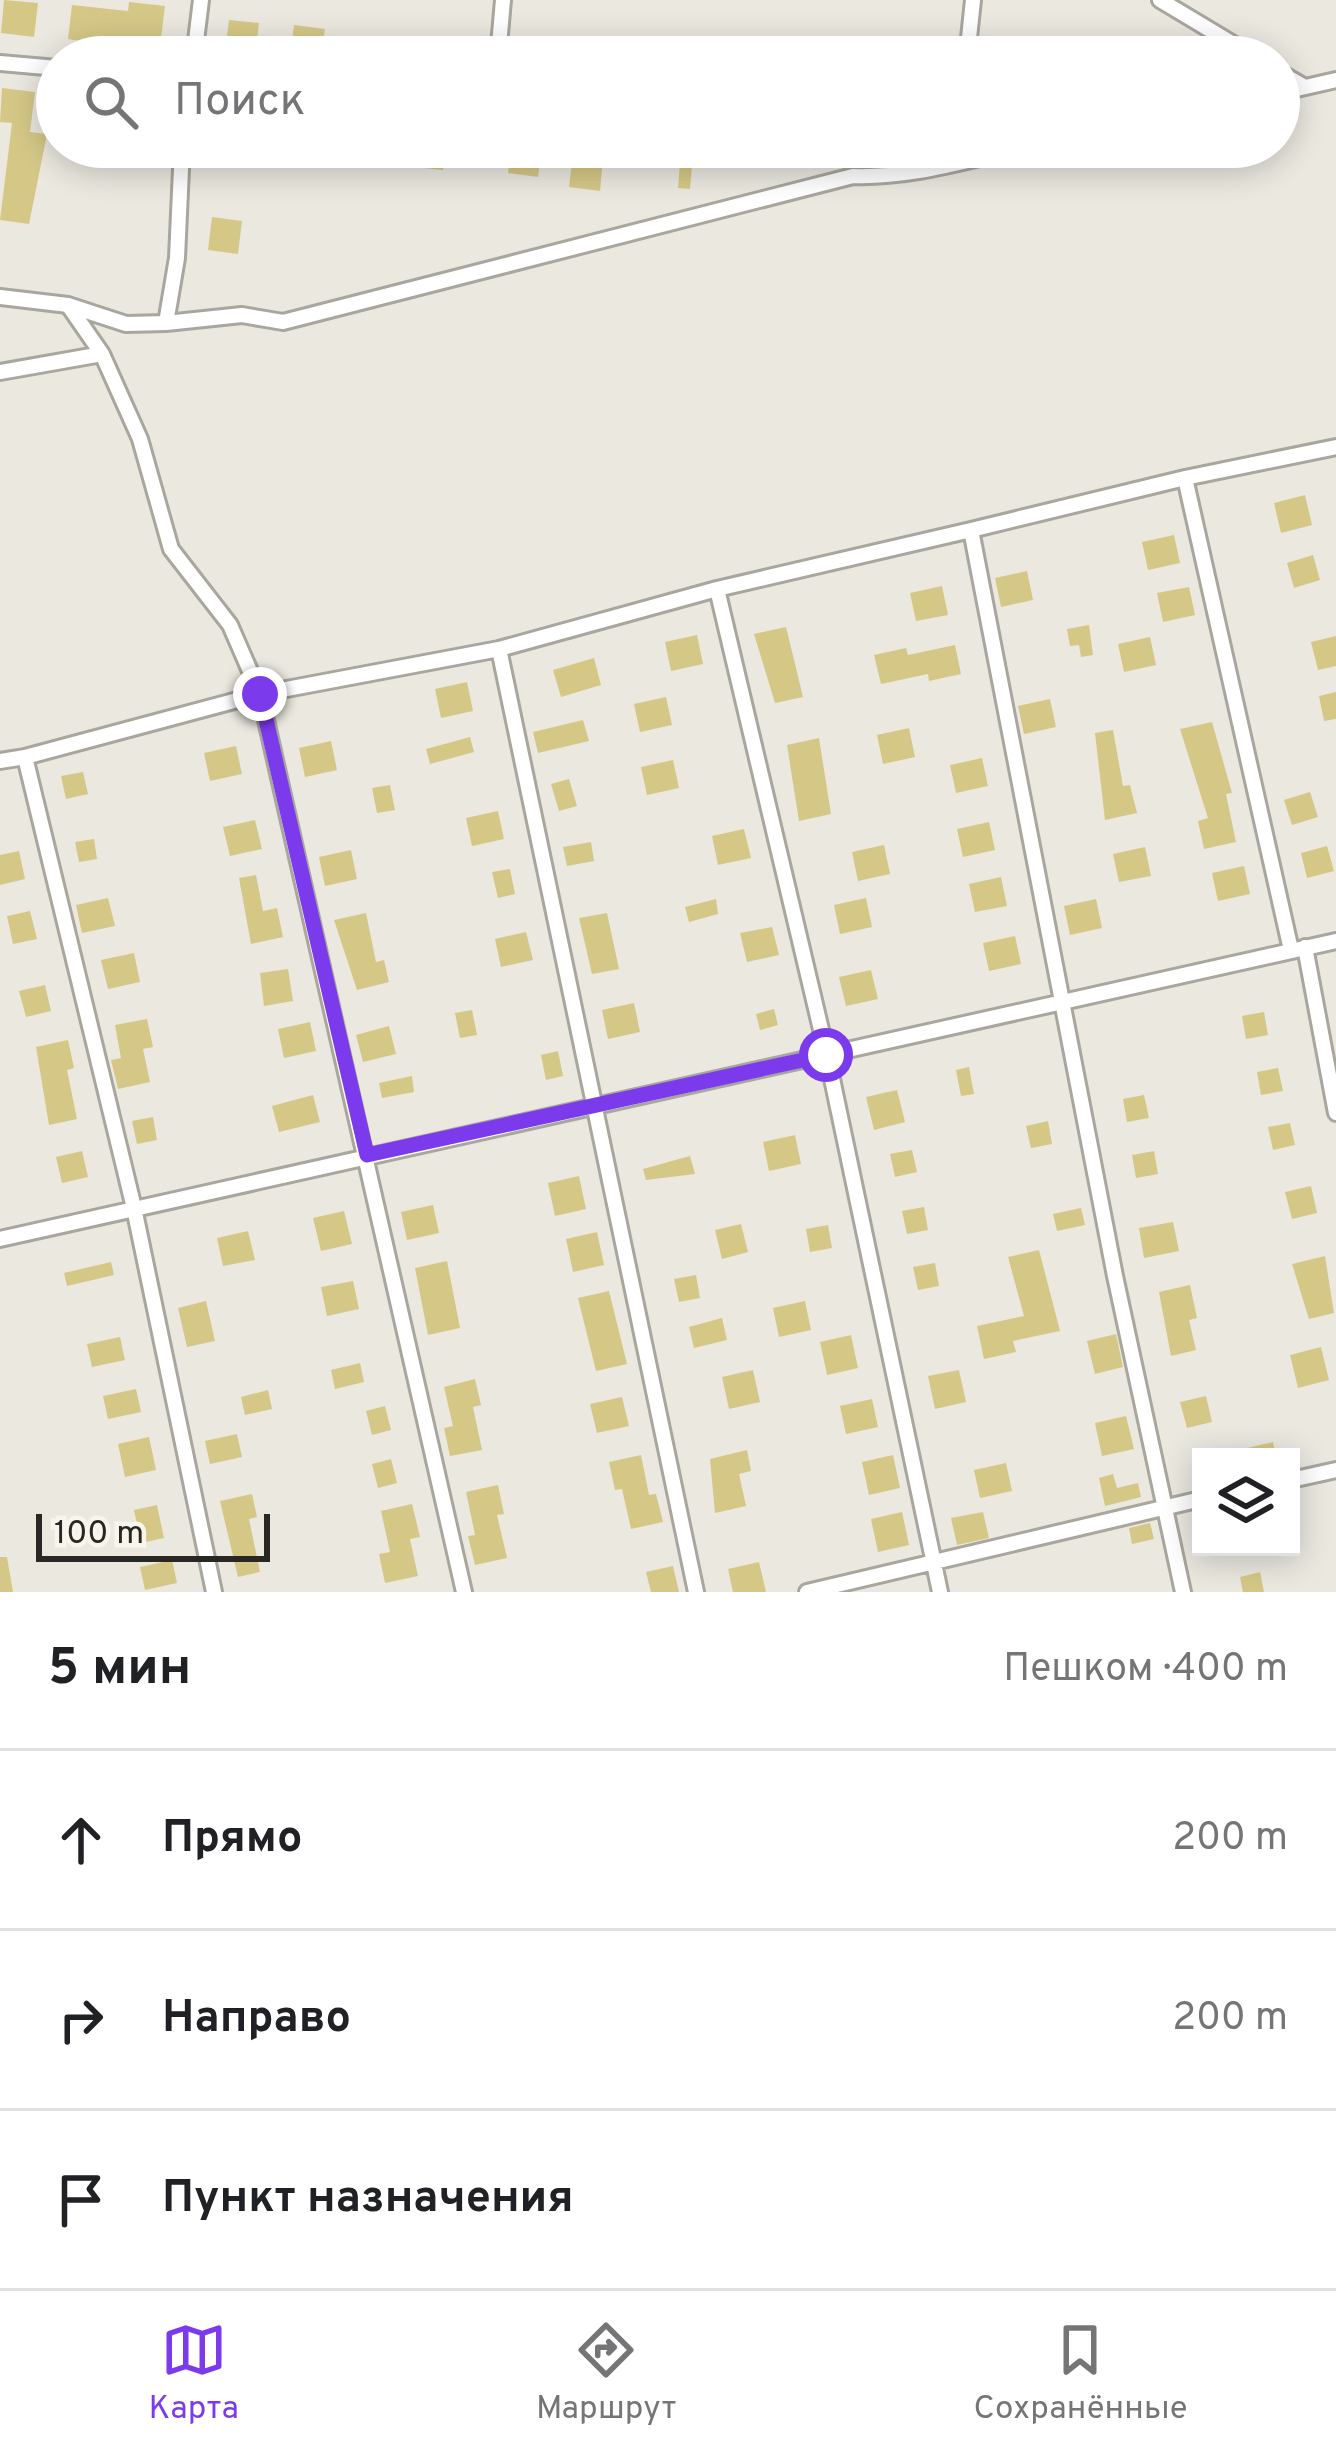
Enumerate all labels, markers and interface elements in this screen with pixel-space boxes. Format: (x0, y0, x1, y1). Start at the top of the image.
search box (36, 36, 1300, 168)
icon: search (78, 69, 144, 135)
text: Поиск (174, 74, 305, 131)
route end (233, 667, 287, 721)
route start (799, 1028, 853, 1082)
map controls (1192, 1448, 1300, 1556)
button: layers (1192, 1448, 1300, 1556)
scale bar (36, 1508, 270, 1561)
text: 100 m (54, 1514, 144, 1556)
text: 5 мин (48, 1638, 191, 1703)
text: Пешком · 400 m (1003, 1646, 1288, 1695)
icon: ahead (48, 1807, 114, 1873)
text: Прямо (162, 1811, 303, 1868)
text: 200 m (1172, 1815, 1288, 1864)
icon: right (48, 1987, 114, 2053)
text: Направо (162, 1991, 351, 2048)
text: 200 m (1172, 1995, 1288, 2044)
icon: arrive (48, 2167, 114, 2233)
text: Пункт назначения (162, 2171, 574, 2228)
tab: Карта (149, 2317, 239, 2431)
tab: Маршрут (536, 2317, 676, 2431)
tab: Сохранённые (973, 2317, 1187, 2431)

